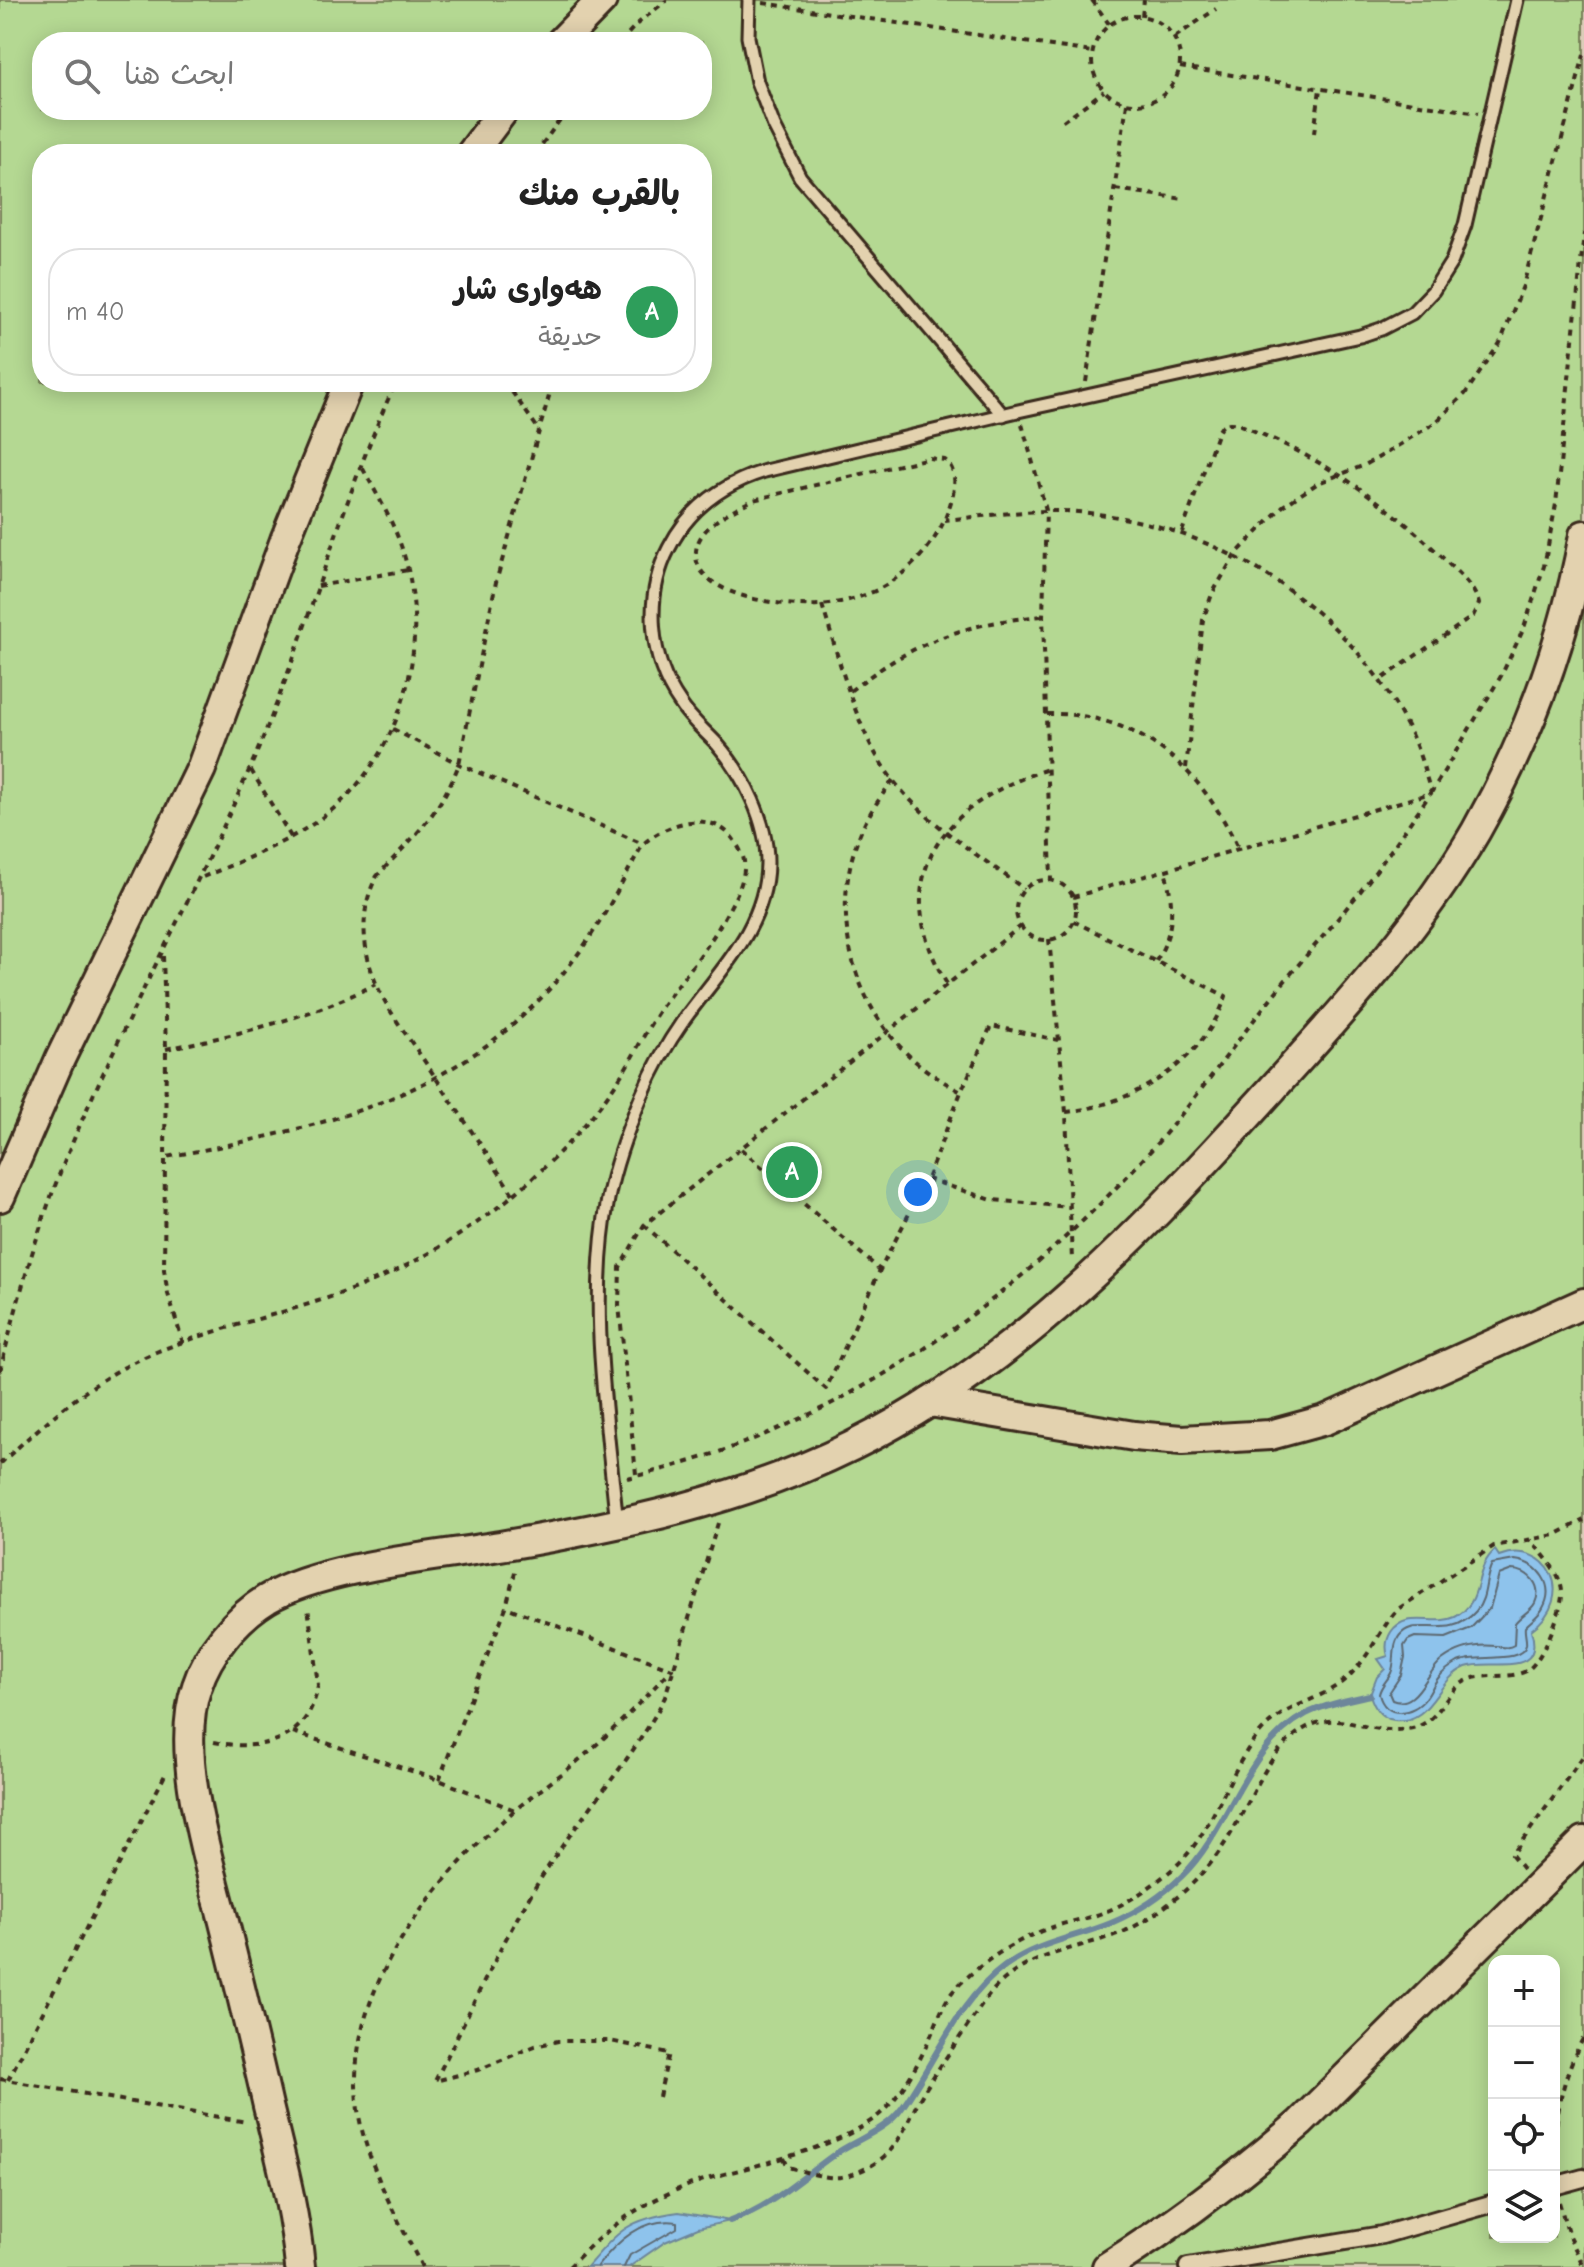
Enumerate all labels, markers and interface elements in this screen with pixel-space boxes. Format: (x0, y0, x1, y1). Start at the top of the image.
search box (32, 32, 712, 120)
icon: search (60, 54, 104, 98)
text: ابحث هنا (124, 57, 234, 92)
text: بالقرب منك (519, 174, 680, 214)
text: هەواری شار (454, 272, 602, 307)
text: 40 m (66, 297, 125, 327)
text: A (645, 297, 659, 327)
text: حديقة (538, 322, 602, 352)
pin: A (766, 1142, 818, 1202)
your location (898, 1172, 938, 1212)
map controls (1488, 1955, 1560, 2243)
button: + (1488, 1955, 1560, 2027)
button: − (1488, 2027, 1560, 2099)
button: locate (1488, 2099, 1560, 2171)
button: layers (1488, 2171, 1560, 2243)

